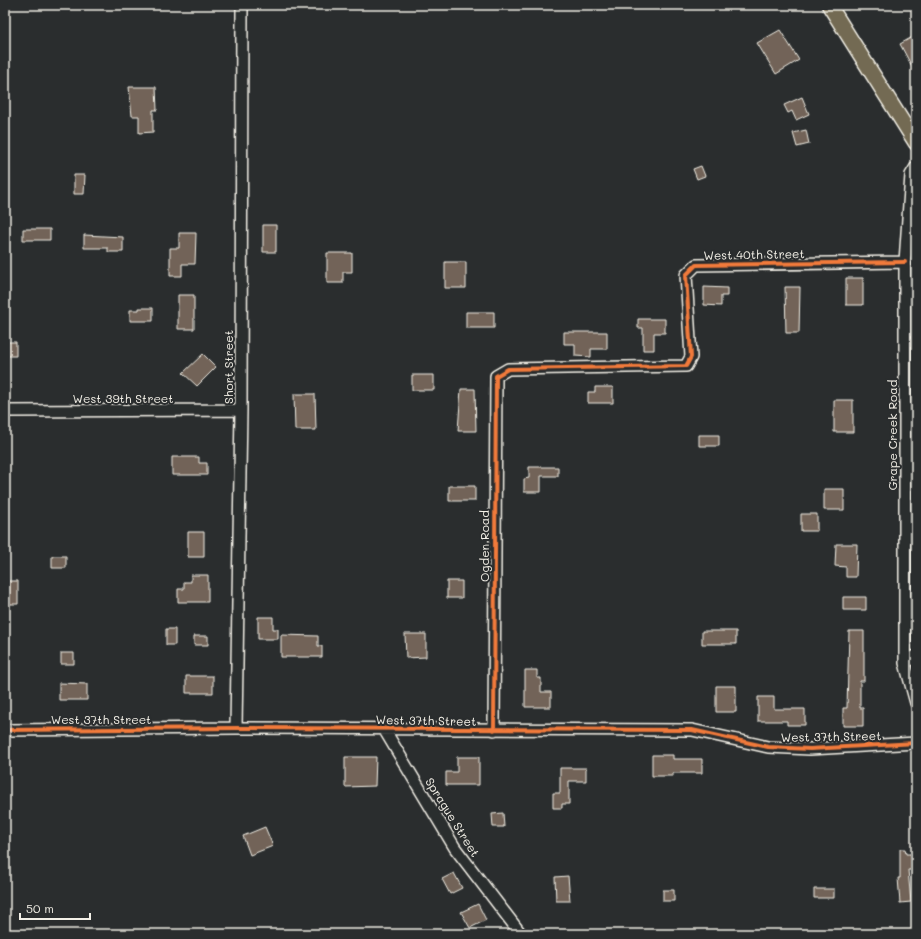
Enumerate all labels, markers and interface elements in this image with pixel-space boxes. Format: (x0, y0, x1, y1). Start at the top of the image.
street label: West 40th Street (703, 245, 805, 263)
street label: Short Street (220, 330, 236, 404)
street label: Grape Creek Road (884, 379, 900, 490)
street label: West 39th Street (72, 390, 174, 406)
street label: Ogden Road (476, 510, 492, 582)
street label: West 37th Street (51, 711, 151, 727)
street label: West 37th Street (376, 711, 476, 729)
street label: West 37th Street (781, 727, 881, 745)
street label: Sprague Street (422, 774, 484, 860)
scale bar (20, 895, 90, 921)
text: 50 m (26, 900, 54, 916)

